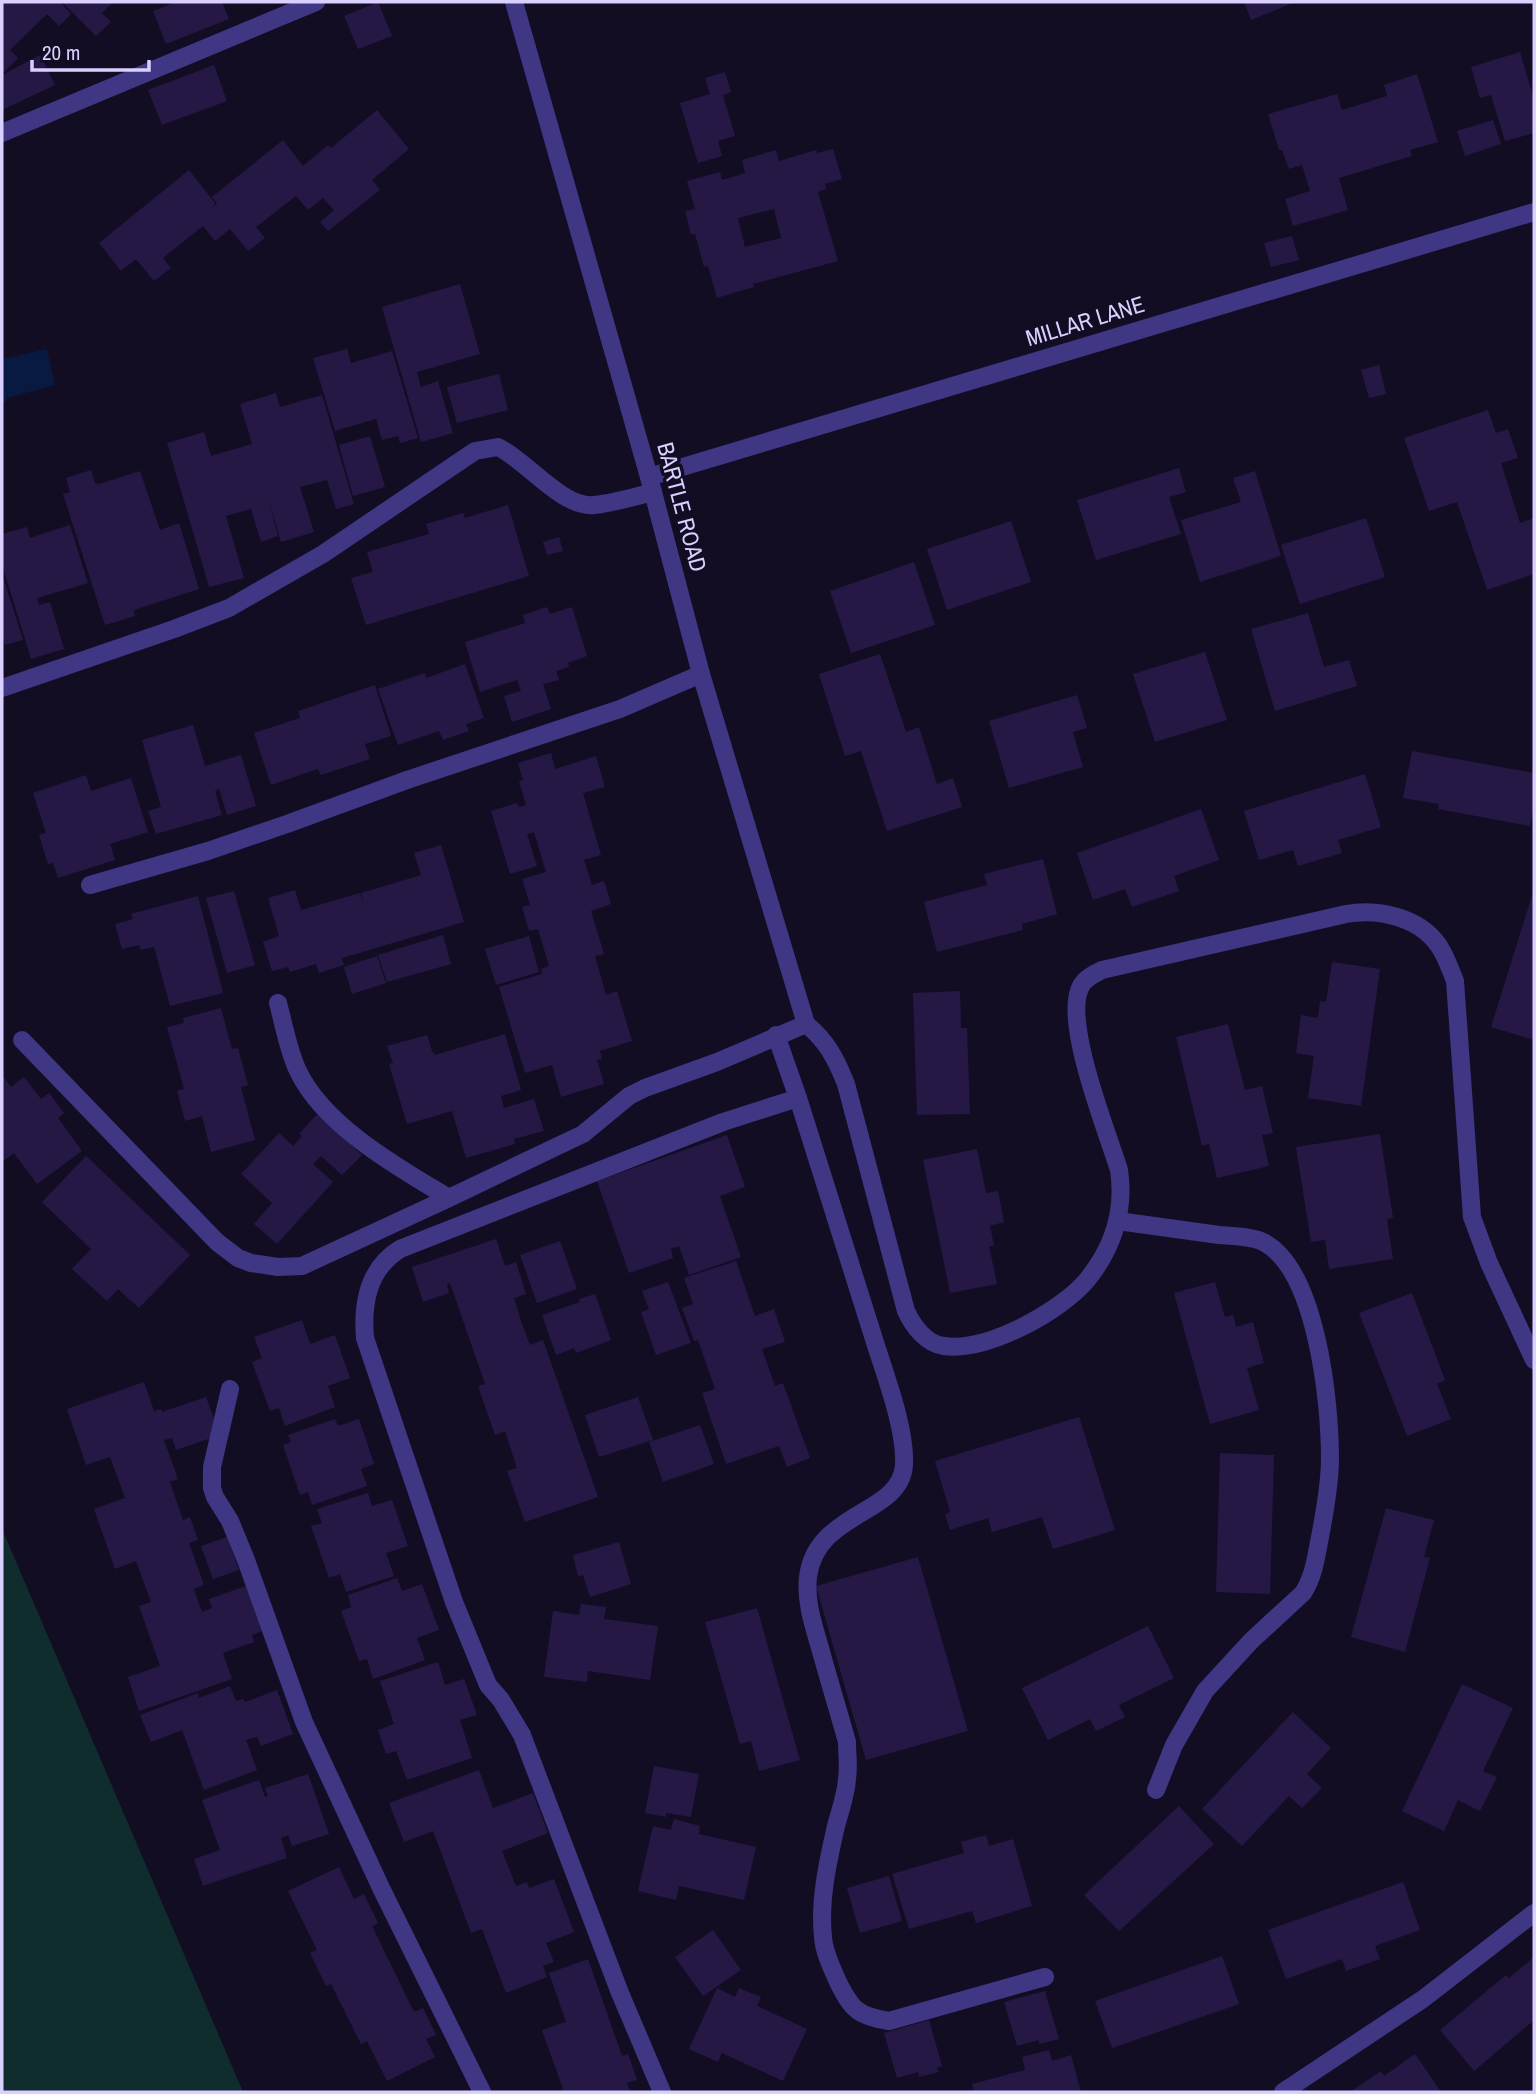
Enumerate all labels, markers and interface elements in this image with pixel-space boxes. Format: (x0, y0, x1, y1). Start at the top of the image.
scale bar (32, 28, 149, 72)
text: 20 m (42, 38, 80, 67)
street label: MILLAR LANE (1022, 288, 1148, 353)
street label: BARTLE ROAD (650, 439, 715, 575)

